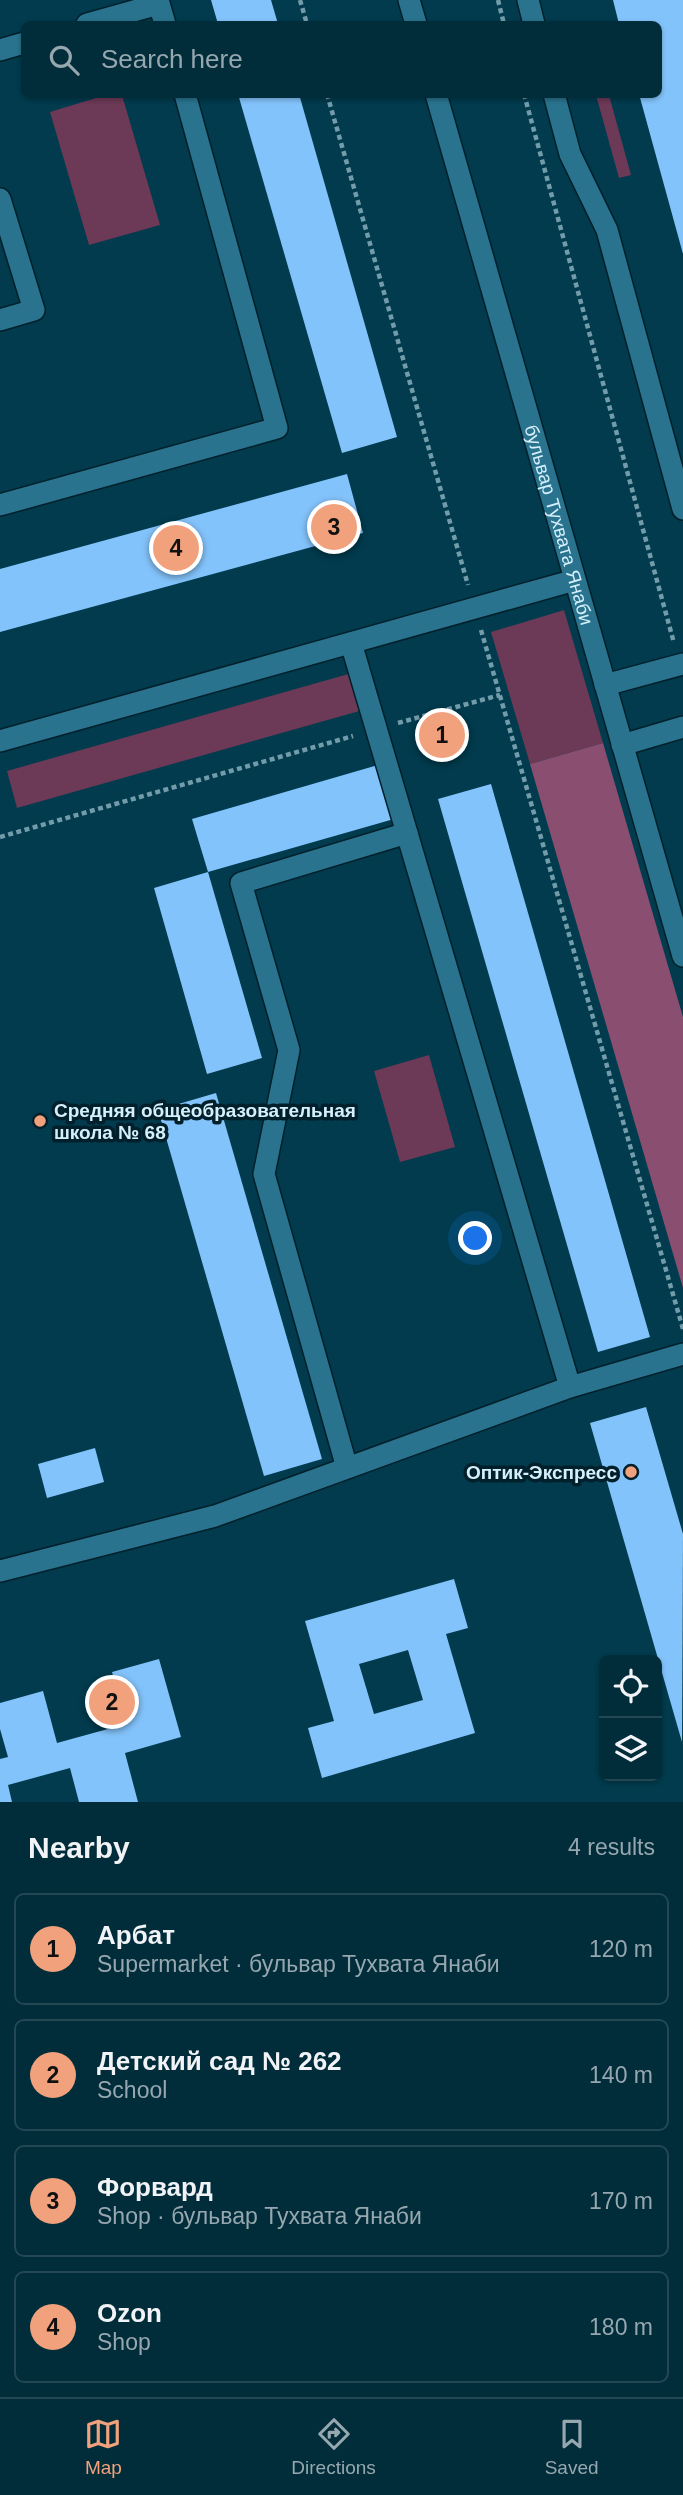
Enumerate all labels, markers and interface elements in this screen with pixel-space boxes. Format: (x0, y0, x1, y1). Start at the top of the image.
search box (21, 21, 662, 98)
icon: search (45, 41, 83, 79)
text: Search here (101, 44, 243, 74)
street label: бульвар Тухвата Янаби (521, 422, 598, 627)
pin: 3 (311, 501, 357, 553)
pin: 4 (153, 522, 199, 574)
pin: 1 (419, 709, 465, 761)
place label: Средняя общеобразовательная школа № 68 (54, 1100, 356, 1143)
marker: Средняя общеобразовательная школа № 68 (32, 1113, 48, 1129)
your location (458, 1221, 492, 1255)
place label: Оптик-Экспресс (466, 1462, 617, 1483)
marker: Оптик-Экспресс (623, 1464, 639, 1480)
map controls (599, 1655, 662, 1781)
button: locate (599, 1655, 662, 1718)
pin: 2 (89, 1676, 135, 1728)
button: layers (599, 1718, 662, 1781)
text: Nearby (28, 1831, 130, 1864)
text: 4 results (568, 1834, 655, 1860)
text: Арбат (97, 1920, 175, 1950)
text: 1 (47, 1936, 59, 1962)
text: 120 m (589, 1936, 653, 1962)
text: Supermarket · бульвар Тухвата Янаби (97, 1951, 500, 1977)
text: Детский сад № 262 (97, 2046, 342, 2076)
text: 2 (47, 2062, 59, 2088)
text: 140 m (589, 2062, 653, 2088)
text: School (97, 2077, 167, 2103)
text: Форвард (97, 2172, 213, 2202)
text: 3 (47, 2188, 59, 2214)
text: 170 m (589, 2188, 653, 2214)
text: Shop · бульвар Тухвата Янаби (97, 2203, 422, 2229)
text: Ozon (97, 2298, 162, 2328)
text: 4 (47, 2314, 59, 2340)
text: 180 m (589, 2314, 653, 2340)
text: Shop (97, 2329, 151, 2355)
tab: Map (84, 2415, 122, 2479)
tab: Directions (291, 2415, 376, 2479)
tab: Saved (545, 2415, 599, 2479)

